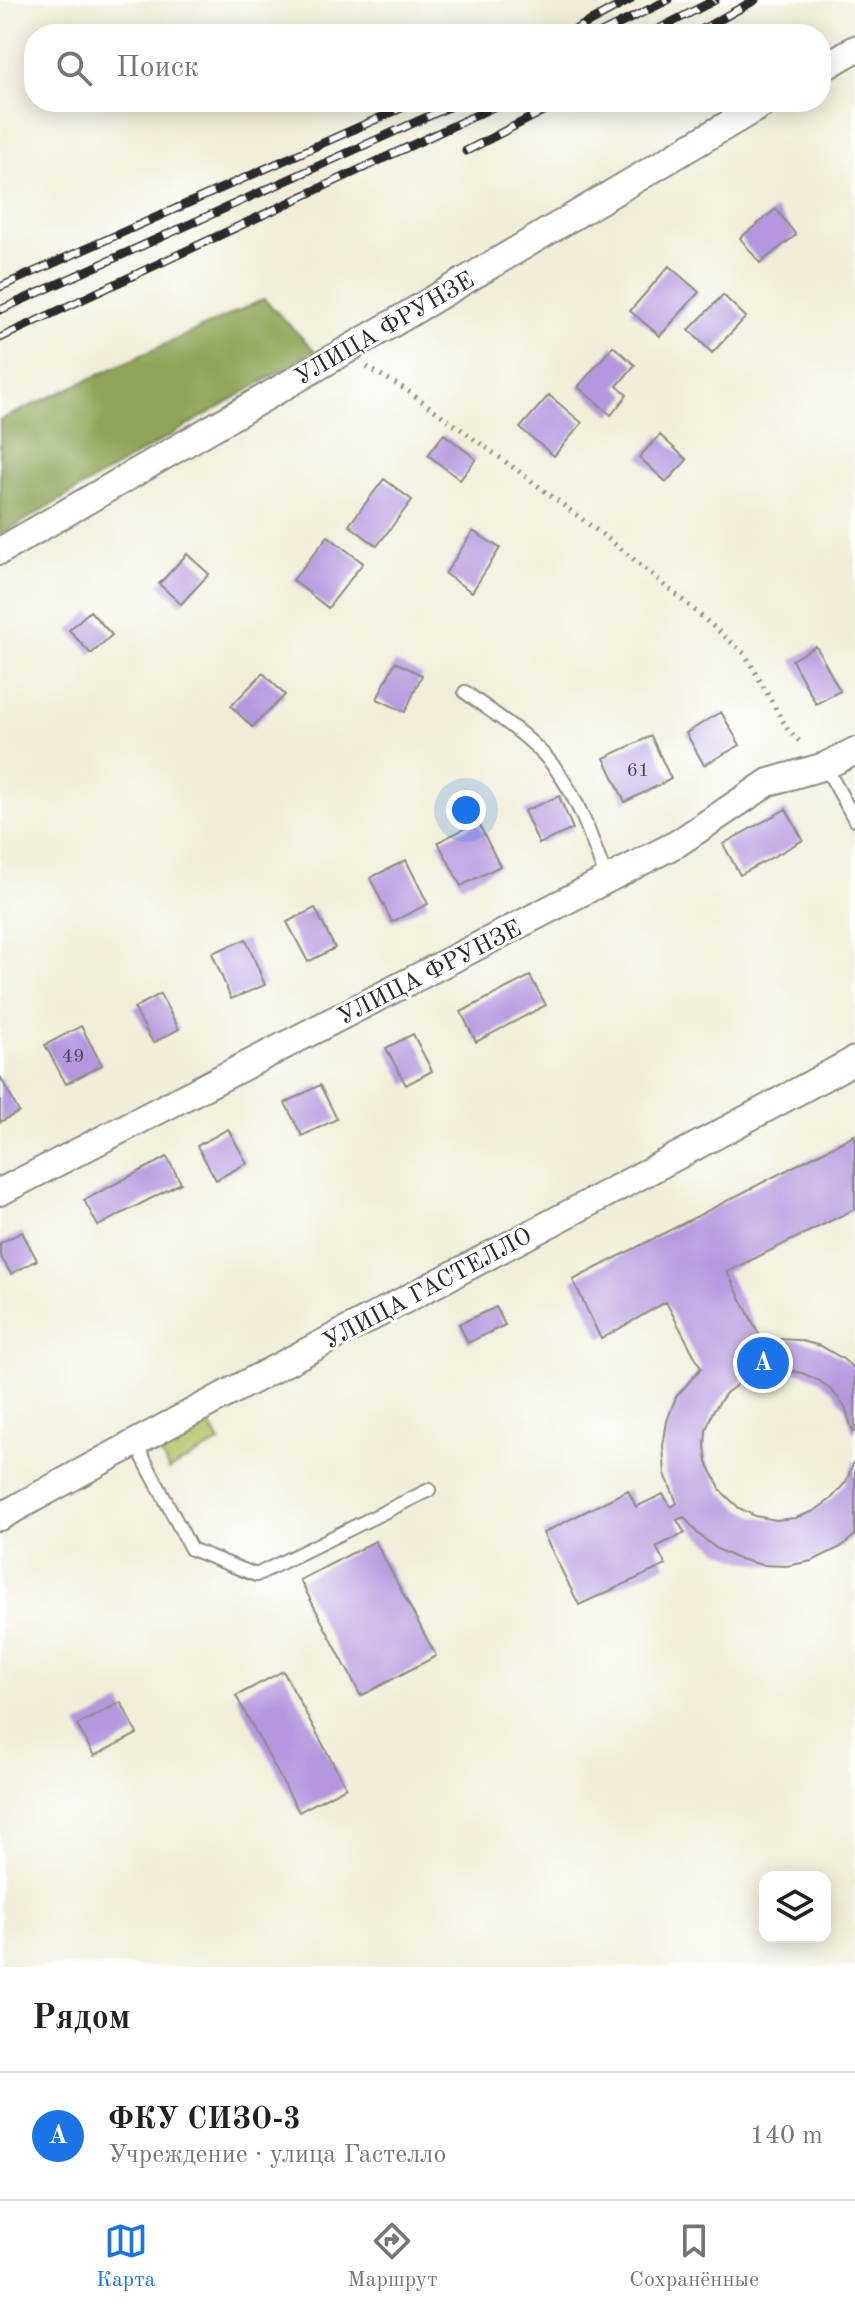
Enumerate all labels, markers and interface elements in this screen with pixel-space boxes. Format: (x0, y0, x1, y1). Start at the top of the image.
search box (24, 24, 831, 112)
icon: search (52, 46, 96, 90)
text: Поиск (116, 53, 199, 83)
street label: УЛИЦА ФРУНЗЕ (291, 269, 479, 391)
house number: 61 (626, 761, 650, 781)
your location (446, 790, 486, 830)
street label: УЛИЦА ФРУНЗЕ (334, 917, 526, 1030)
house number: 49 (61, 1047, 85, 1067)
street label: УЛИЦА ГАСТЕЛЛО (320, 1225, 536, 1355)
pin: A (737, 1333, 789, 1393)
map controls (759, 1871, 831, 1943)
button: layers (759, 1871, 831, 1943)
text: Рядом (32, 2002, 131, 2036)
text: ФКУ СИЗО-3 (108, 2105, 301, 2135)
text: A (48, 2123, 68, 2149)
text: 140 m (750, 2123, 823, 2149)
text: Учреждение · улица Гастелло (108, 2142, 446, 2168)
tab: Карта (96, 2219, 155, 2294)
tab: Маршрут (347, 2219, 438, 2294)
tab: Сохранённые (629, 2219, 759, 2294)

